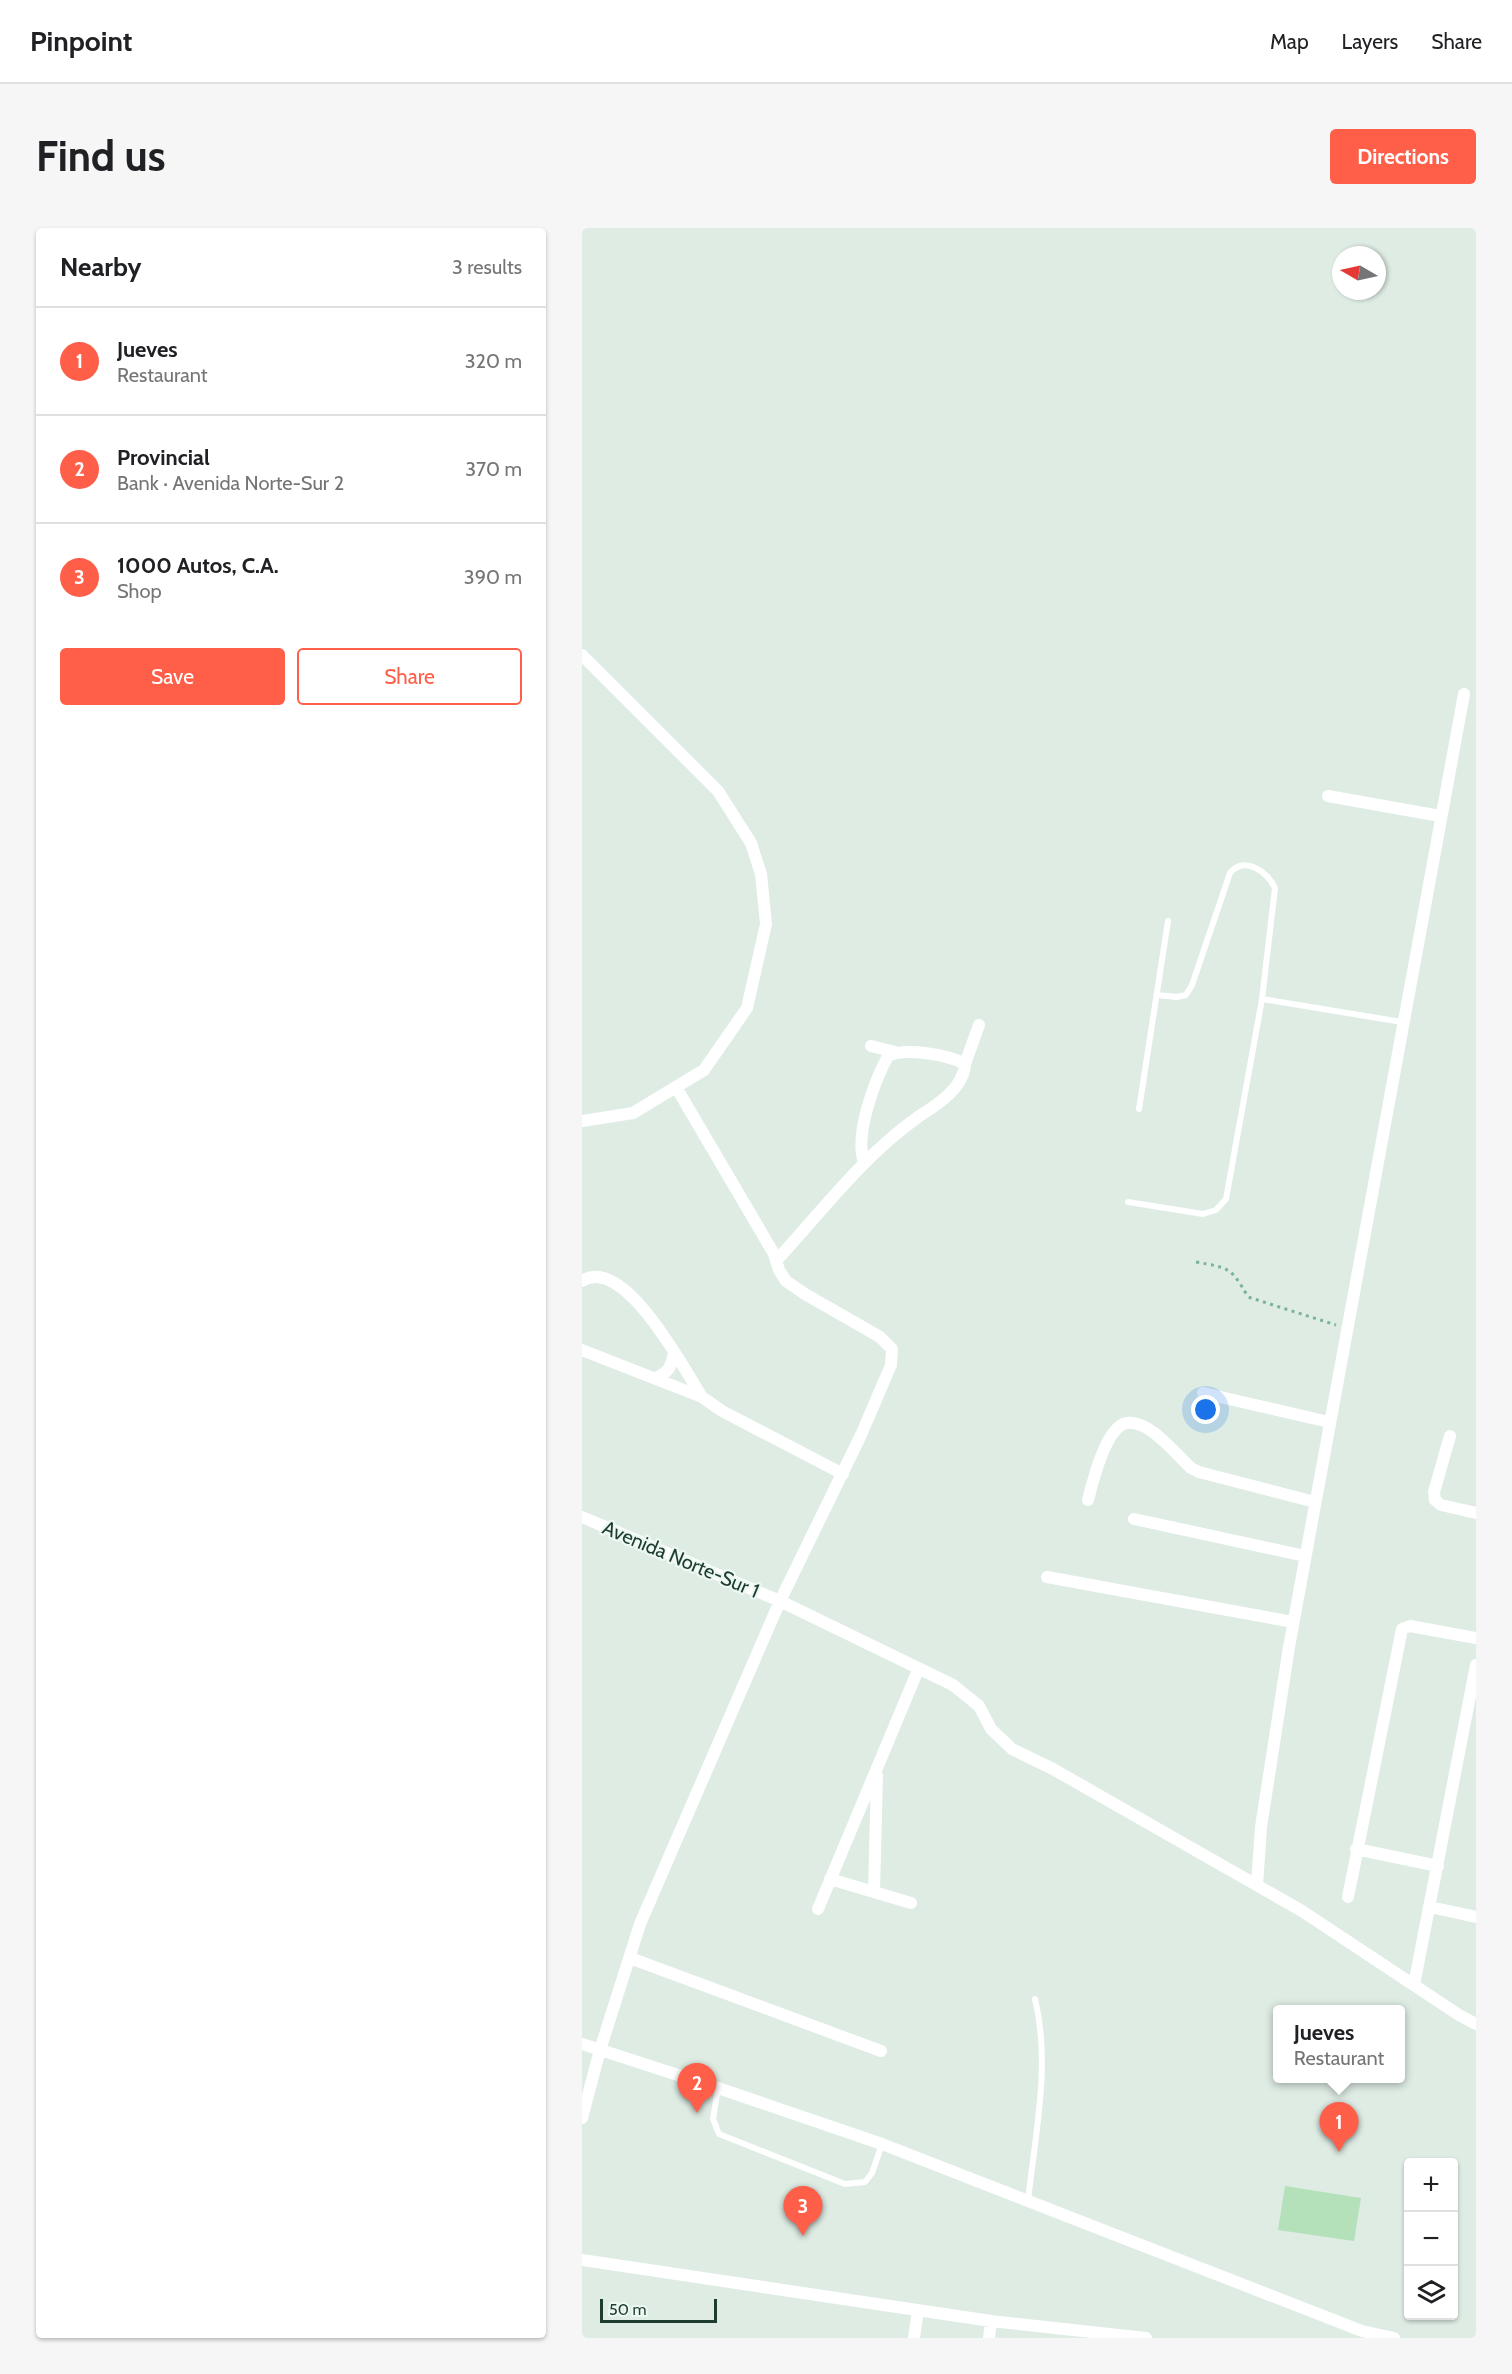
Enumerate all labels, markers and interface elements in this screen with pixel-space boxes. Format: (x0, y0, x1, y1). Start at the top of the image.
text: Pinpoint (30, 24, 132, 58)
text: Map (1270, 29, 1309, 54)
text: Layers (1342, 29, 1398, 54)
text: Share (1431, 29, 1482, 54)
button: Directions (1330, 129, 1476, 184)
text: Find us (36, 130, 165, 182)
north arrow (1332, 246, 1386, 300)
text: Nearby (60, 251, 141, 283)
text: 3 results (452, 255, 522, 279)
text: Jueves (117, 336, 178, 363)
text: 1 (76, 349, 83, 373)
text: 320 m (465, 349, 522, 373)
text: Restaurant (117, 363, 208, 387)
text: Provincial (117, 444, 210, 471)
text: 2 (74, 457, 85, 481)
text: 370 m (465, 457, 522, 481)
text: Bank · Avenida Norte-Sur 2 (117, 471, 344, 495)
text: 1000 Autos, C.A. (117, 552, 279, 579)
text: 3 (74, 565, 85, 589)
text: 390 m (464, 565, 522, 589)
text: Shop (117, 579, 162, 603)
button: Save (60, 648, 285, 705)
button: Share (297, 648, 522, 705)
your location (1191, 1395, 1220, 1424)
street label: Avenida Norte-Sur 1 (599, 1515, 763, 1603)
popup (1273, 2005, 1405, 2083)
text: Jueves (1294, 2019, 1354, 2046)
text: Restaurant (1294, 2046, 1384, 2070)
pin: 2 (678, 2064, 716, 2113)
pin: 1 (1320, 2102, 1359, 2152)
map controls (1404, 2158, 1458, 2320)
button: + (1404, 2158, 1458, 2212)
pin: 3 (784, 2186, 822, 2236)
button: − (1404, 2212, 1458, 2266)
button: layers (1404, 2266, 1458, 2320)
scale bar (600, 2296, 717, 2324)
text: 50 m (609, 2300, 646, 2319)

